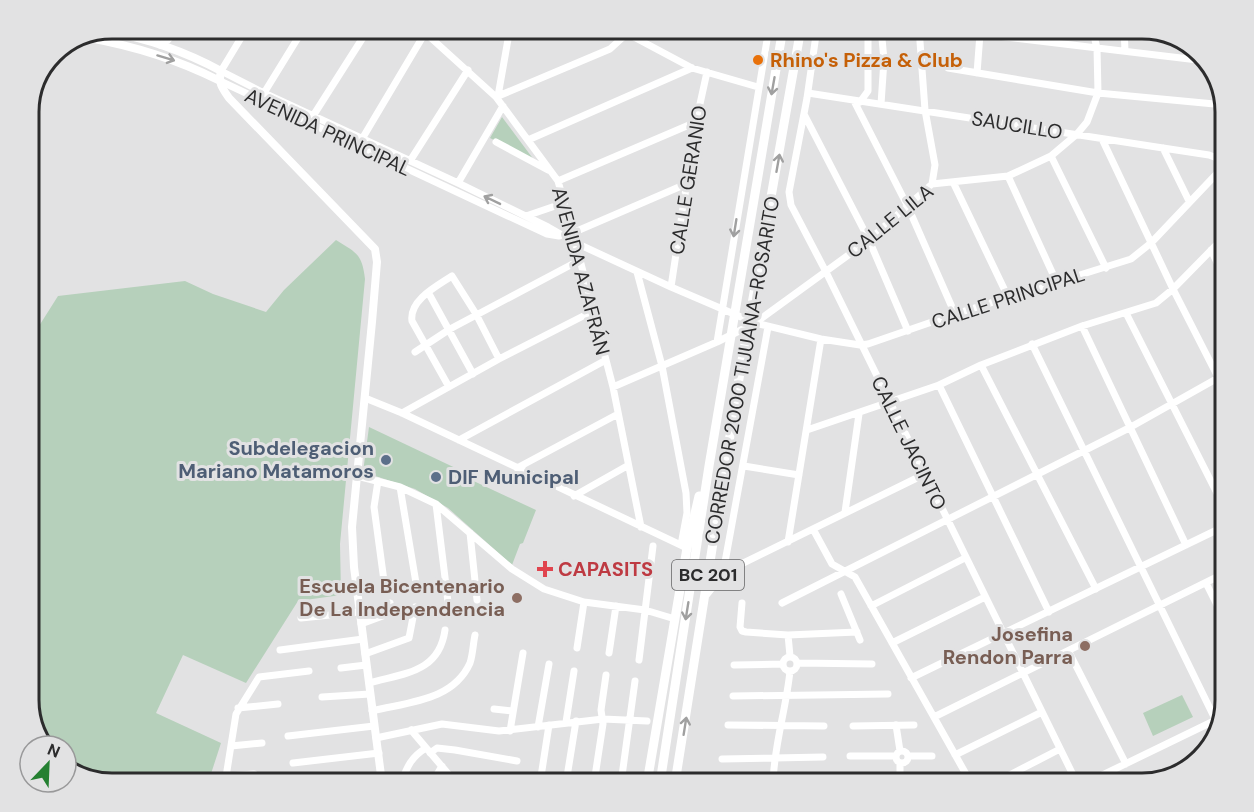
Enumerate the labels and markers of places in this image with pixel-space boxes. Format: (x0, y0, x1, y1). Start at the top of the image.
place label: Rhino's Pizza & Club (770, 47, 963, 73)
marker: Rhino's Pizza & Club (751, 53, 765, 67)
place label: Subdelegacion Mariano Matamoros (178, 435, 374, 484)
marker: Subdelegacion Mariano Matamoros (379, 453, 393, 467)
place label: DIF Municipal (448, 464, 579, 490)
marker: DIF Municipal (429, 470, 443, 484)
place label: CAPASITS (558, 556, 653, 582)
marker: CAPASITS (536, 560, 554, 578)
place label: Escuela Bicentenario De La Independencia (299, 573, 505, 622)
marker: Escuela Bicentenario De La Independencia (510, 591, 524, 605)
place label: Josefina Rendon Parra (943, 621, 1073, 670)
marker: Josefina Rendon Parra (1078, 639, 1092, 653)

